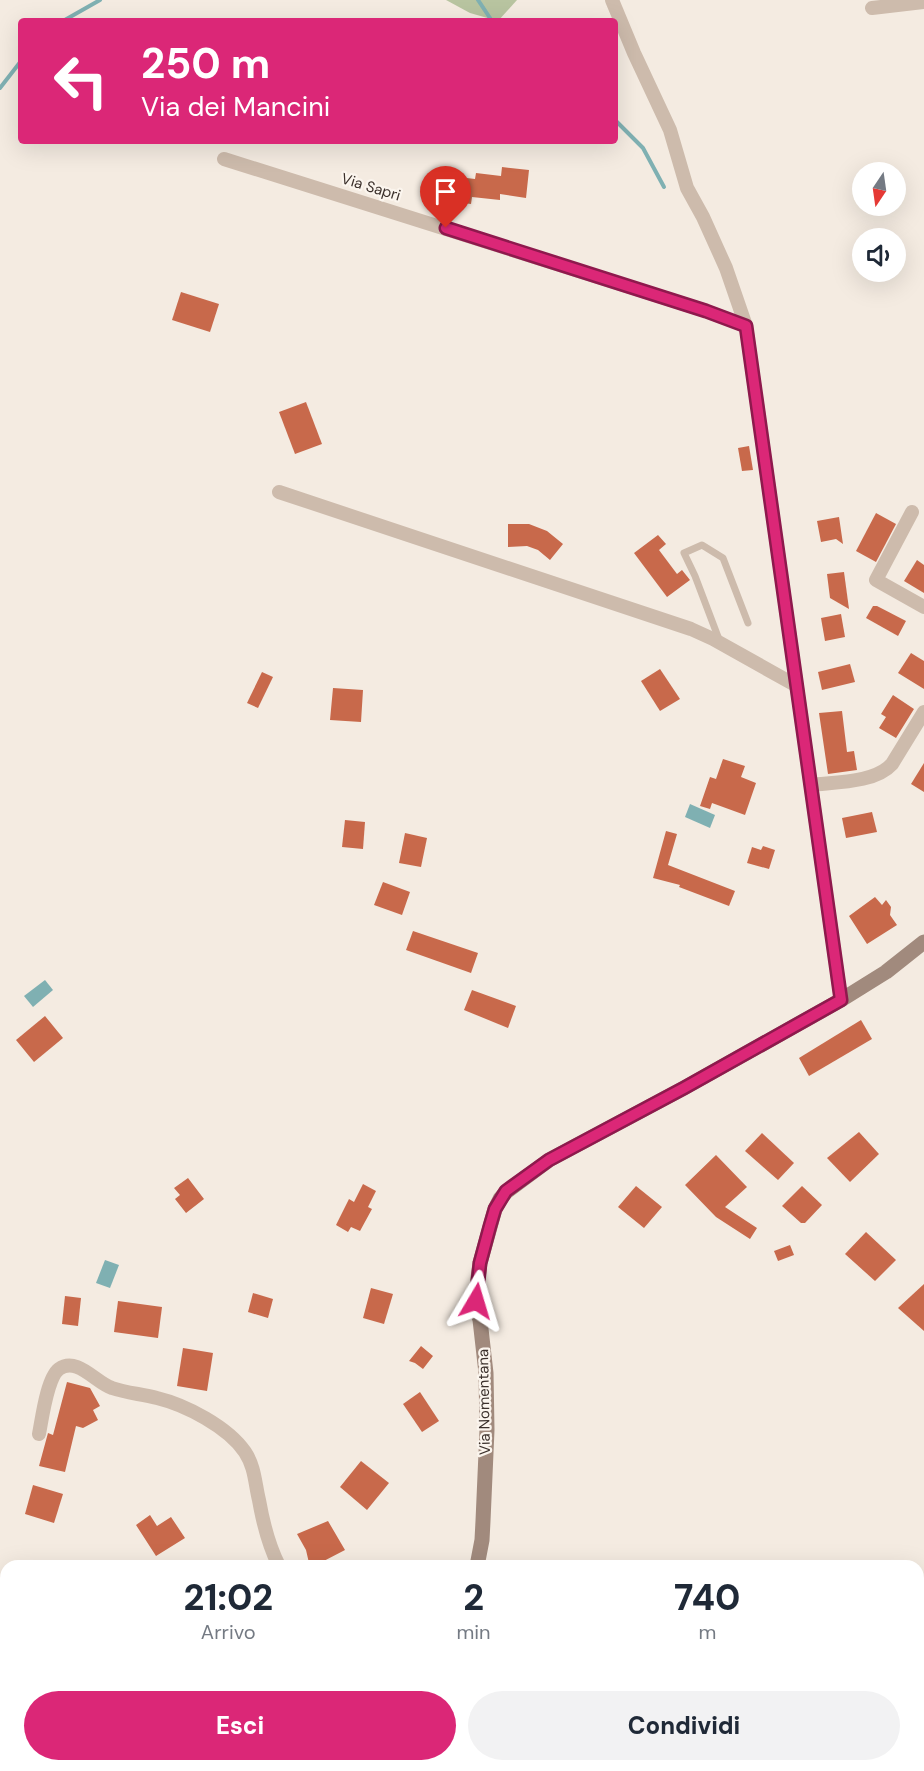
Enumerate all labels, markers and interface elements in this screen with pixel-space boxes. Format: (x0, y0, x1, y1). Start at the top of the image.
text: 250 m (141, 36, 270, 91)
icon: left (42, 42, 120, 120)
text: Via dei Mancini (141, 89, 330, 124)
north arrow (852, 162, 906, 216)
map controls (852, 162, 906, 282)
pin (420, 166, 471, 228)
street label: Via Sapri (339, 168, 403, 206)
icon: arrive (429, 175, 462, 208)
button: sound (852, 228, 906, 282)
position arrow (444, 1269, 508, 1333)
street label: Via Nomentana (473, 1349, 495, 1455)
text: 21:02 (183, 1574, 273, 1621)
text: 2 (463, 1574, 484, 1621)
text: 740 (674, 1574, 741, 1621)
text: Arrivo (201, 1619, 256, 1645)
text: min (457, 1619, 491, 1645)
text: m (698, 1619, 716, 1645)
button: Esci (24, 1691, 456, 1760)
button: Condividi (468, 1691, 900, 1760)

